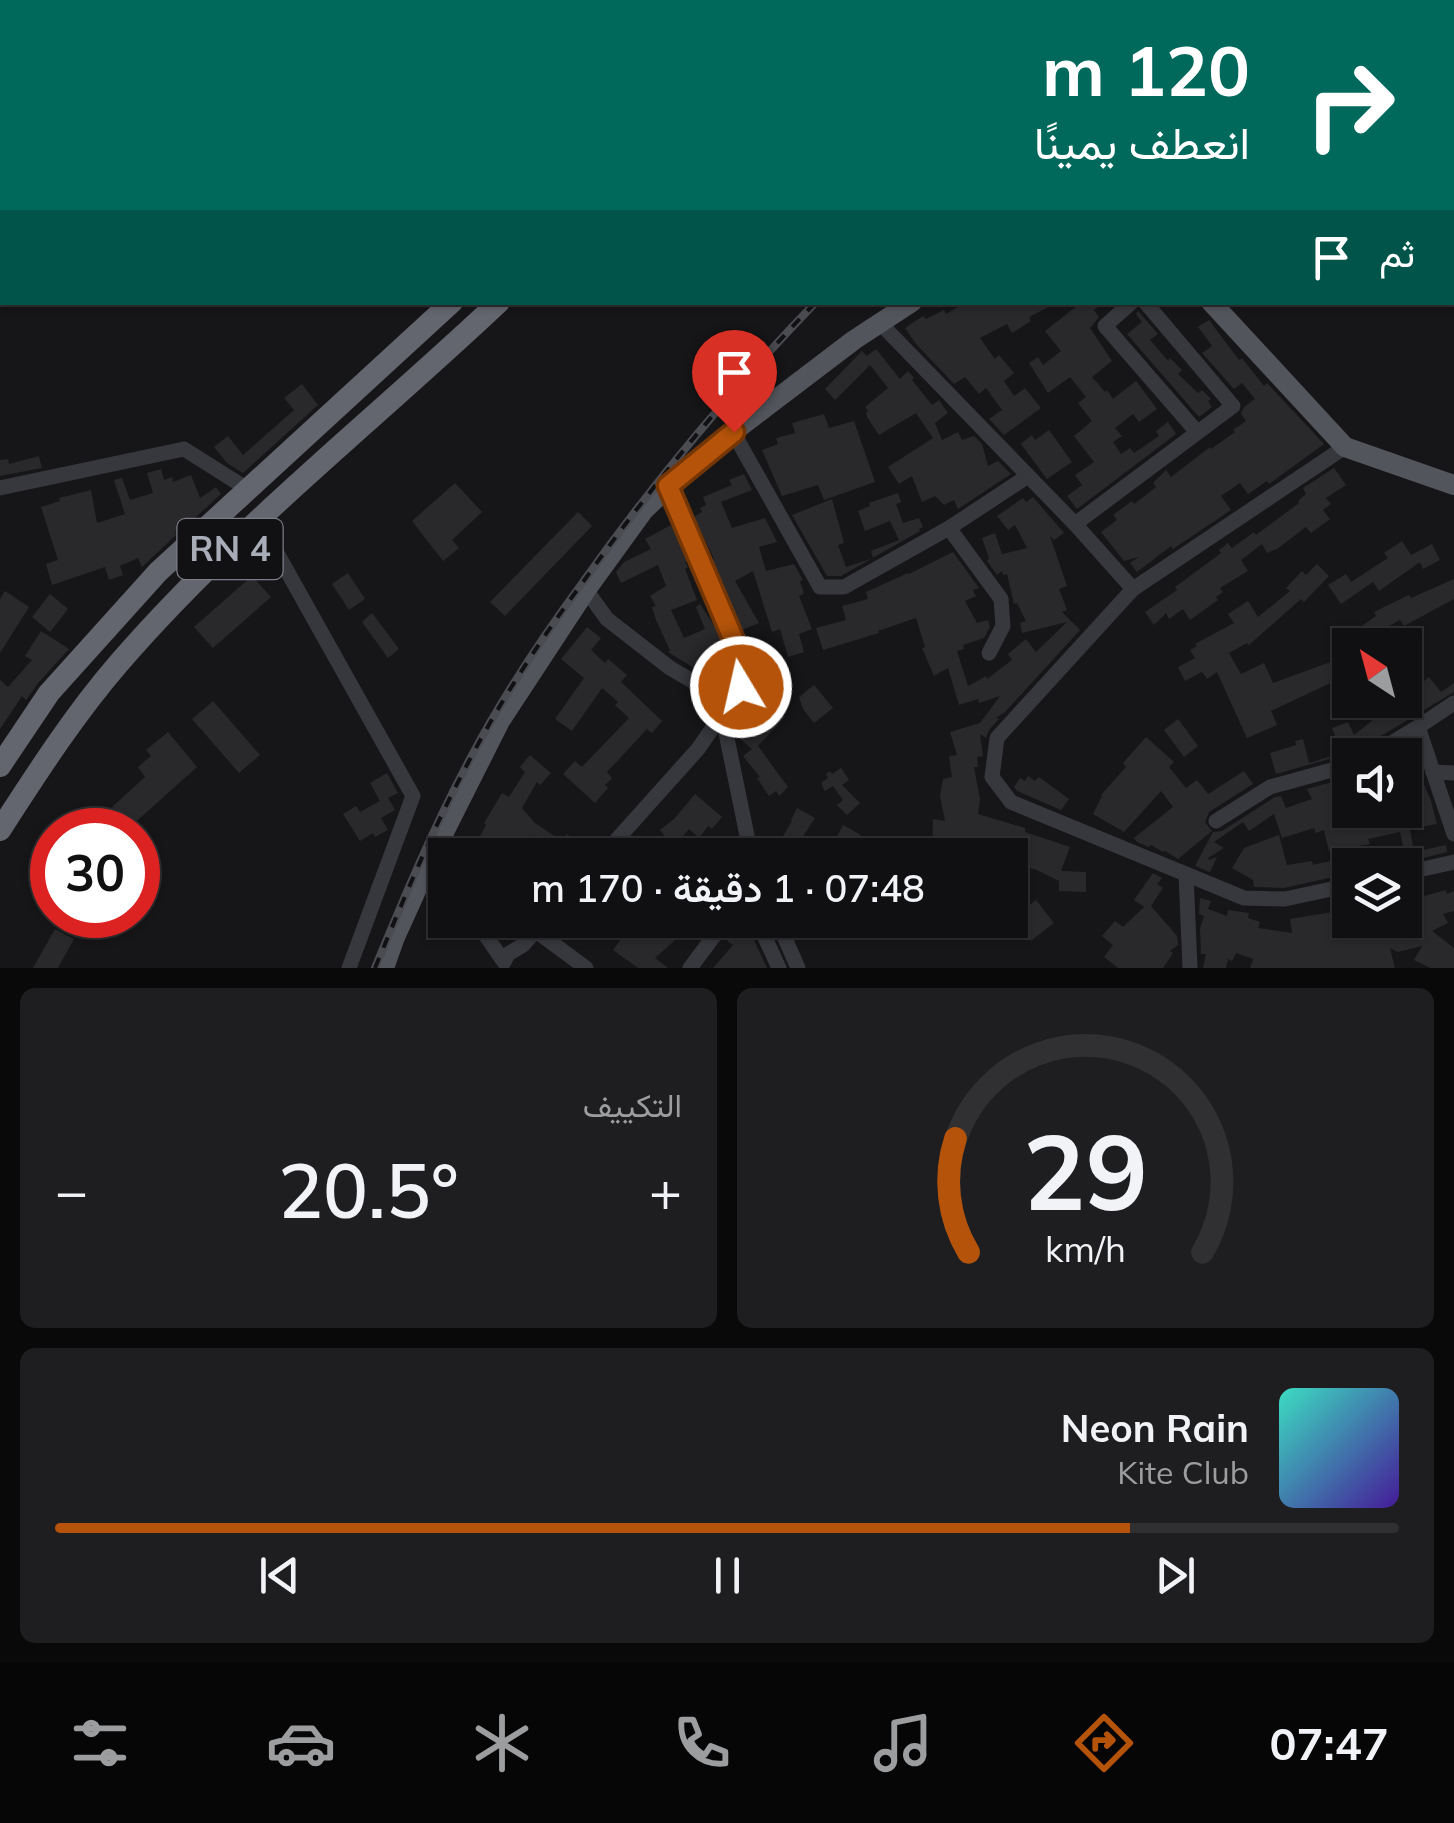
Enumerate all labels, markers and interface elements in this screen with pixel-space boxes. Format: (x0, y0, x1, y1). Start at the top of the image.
text: 120 m (1042, 26, 1250, 114)
icon: right (1285, 40, 1415, 170)
text: انعطف يمينًا (1034, 114, 1250, 170)
text: ثم (1379, 229, 1415, 277)
icon: arrive (1304, 230, 1359, 285)
pin (692, 330, 777, 433)
icon: arrive (707, 345, 762, 400)
road number: RN 4 (178, 519, 282, 579)
north arrow (1332, 628, 1422, 718)
map controls (1332, 628, 1422, 938)
position arrow (689, 635, 793, 739)
button: sound (1332, 738, 1422, 828)
speed limit sign: 30 (30, 808, 160, 938)
button: layers (1332, 848, 1422, 938)
text: 07:48 · 1 دقيقة · 170 m (531, 864, 925, 912)
text: التكييف (583, 1085, 682, 1125)
text: 29 (1023, 1105, 1148, 1236)
text: 20.5° (278, 1143, 459, 1237)
text: − (55, 1156, 88, 1225)
text: + (649, 1156, 682, 1225)
text: km/h (1045, 1226, 1126, 1271)
text: Neon Rain (1061, 1404, 1249, 1452)
text: Kite Club (1117, 1452, 1249, 1492)
icon: previous (252, 1548, 307, 1603)
icon: pause (700, 1548, 755, 1603)
icon: next (1148, 1548, 1203, 1603)
icon: filters (65, 1708, 135, 1778)
icon: car (266, 1708, 336, 1778)
icon: climate (467, 1708, 537, 1778)
icon: phone (667, 1708, 737, 1778)
icon: music (868, 1708, 938, 1778)
icon: directions (1069, 1708, 1139, 1778)
text: 07:47 (1269, 1715, 1389, 1771)

